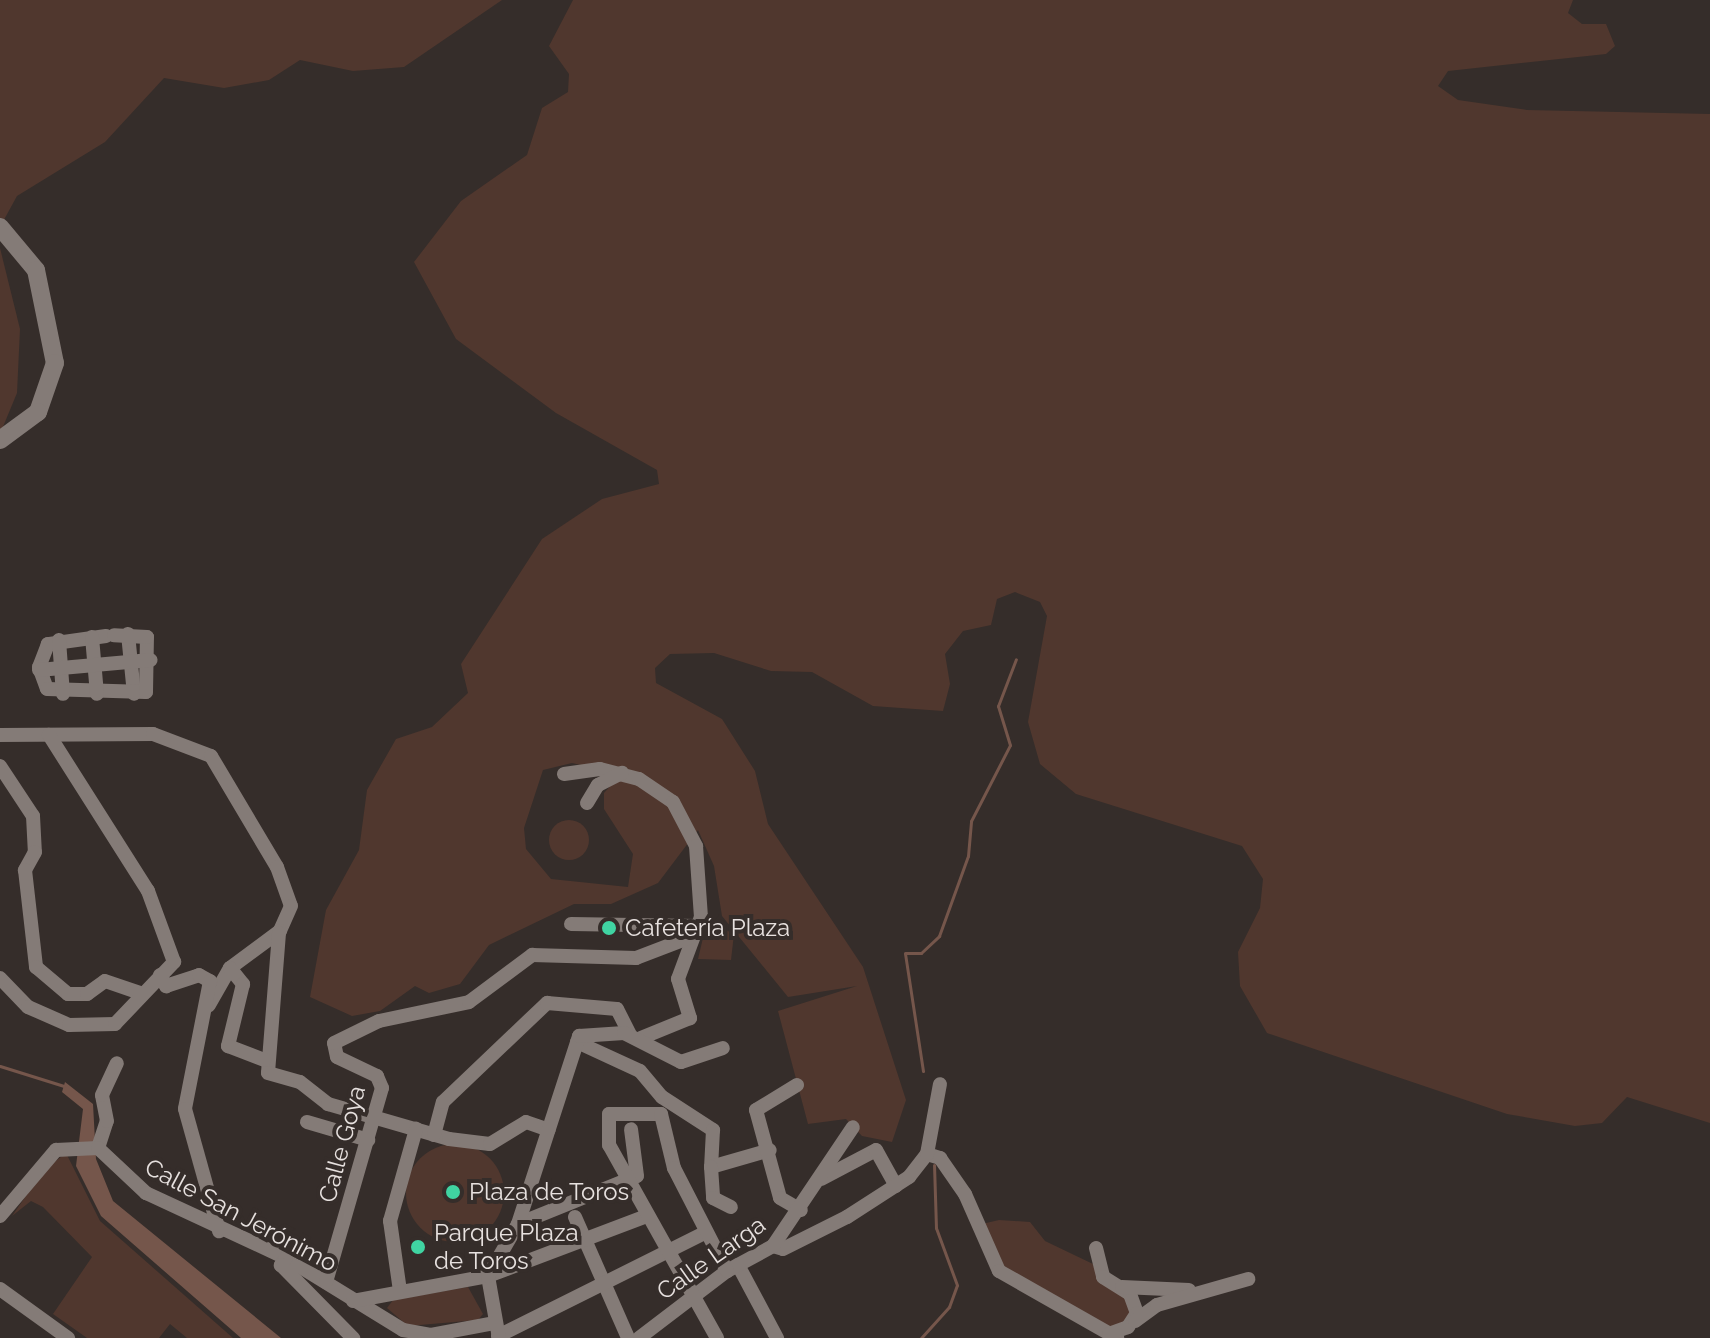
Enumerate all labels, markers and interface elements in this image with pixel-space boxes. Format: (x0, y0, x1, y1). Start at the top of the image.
place label: Cafetería Plaza (625, 914, 790, 942)
marker: Cafetería Plaza (600, 919, 618, 937)
street label: Calle Goya (313, 1083, 371, 1205)
street label: Calle San Jerónimo (140, 1152, 342, 1278)
place label: Plaza de Toros (469, 1178, 630, 1206)
marker: Plaza de Toros (444, 1183, 462, 1201)
street label: Calle Larga (651, 1210, 771, 1306)
place label: Parque Plaza de Toros (434, 1219, 579, 1275)
marker: Parque Plaza de Toros (409, 1238, 427, 1256)

